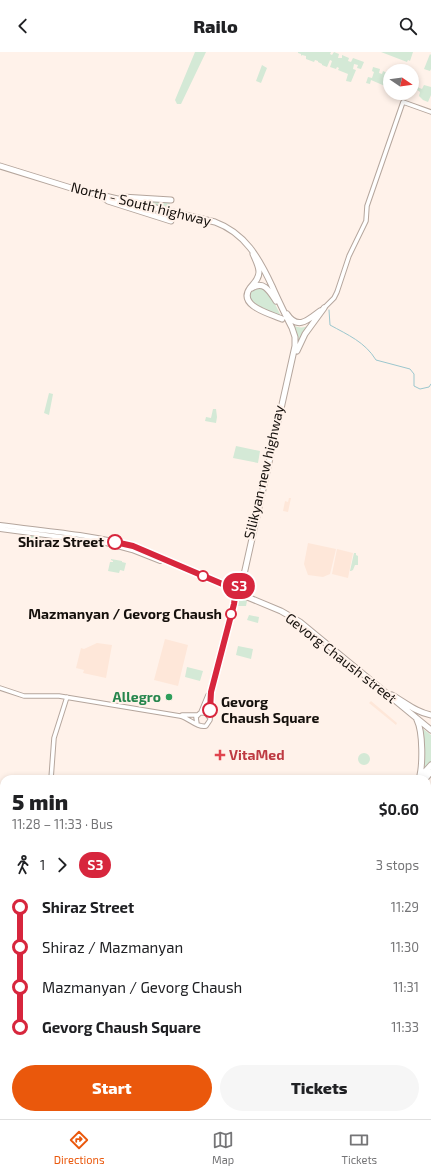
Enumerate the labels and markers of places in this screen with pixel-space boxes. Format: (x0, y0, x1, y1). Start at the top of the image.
place label: Shiraz Street (18, 533, 104, 550)
marker: Shiraz Street (107, 534, 123, 550)
unlabelled marker (197, 570, 209, 582)
place label: Mazmanyan / Gevorg Chaush (28, 605, 222, 622)
marker: Mazmanyan / Gevorg Chaush (225, 608, 237, 620)
place label: Allegro (113, 688, 161, 705)
marker: Allegro (164, 692, 174, 702)
place label: Gevorg Chaush Square (221, 693, 319, 726)
marker: Gevorg Chaush Square (202, 702, 218, 718)
place label: VitaMed (229, 746, 285, 763)
marker: VitaMed (214, 749, 226, 761)

